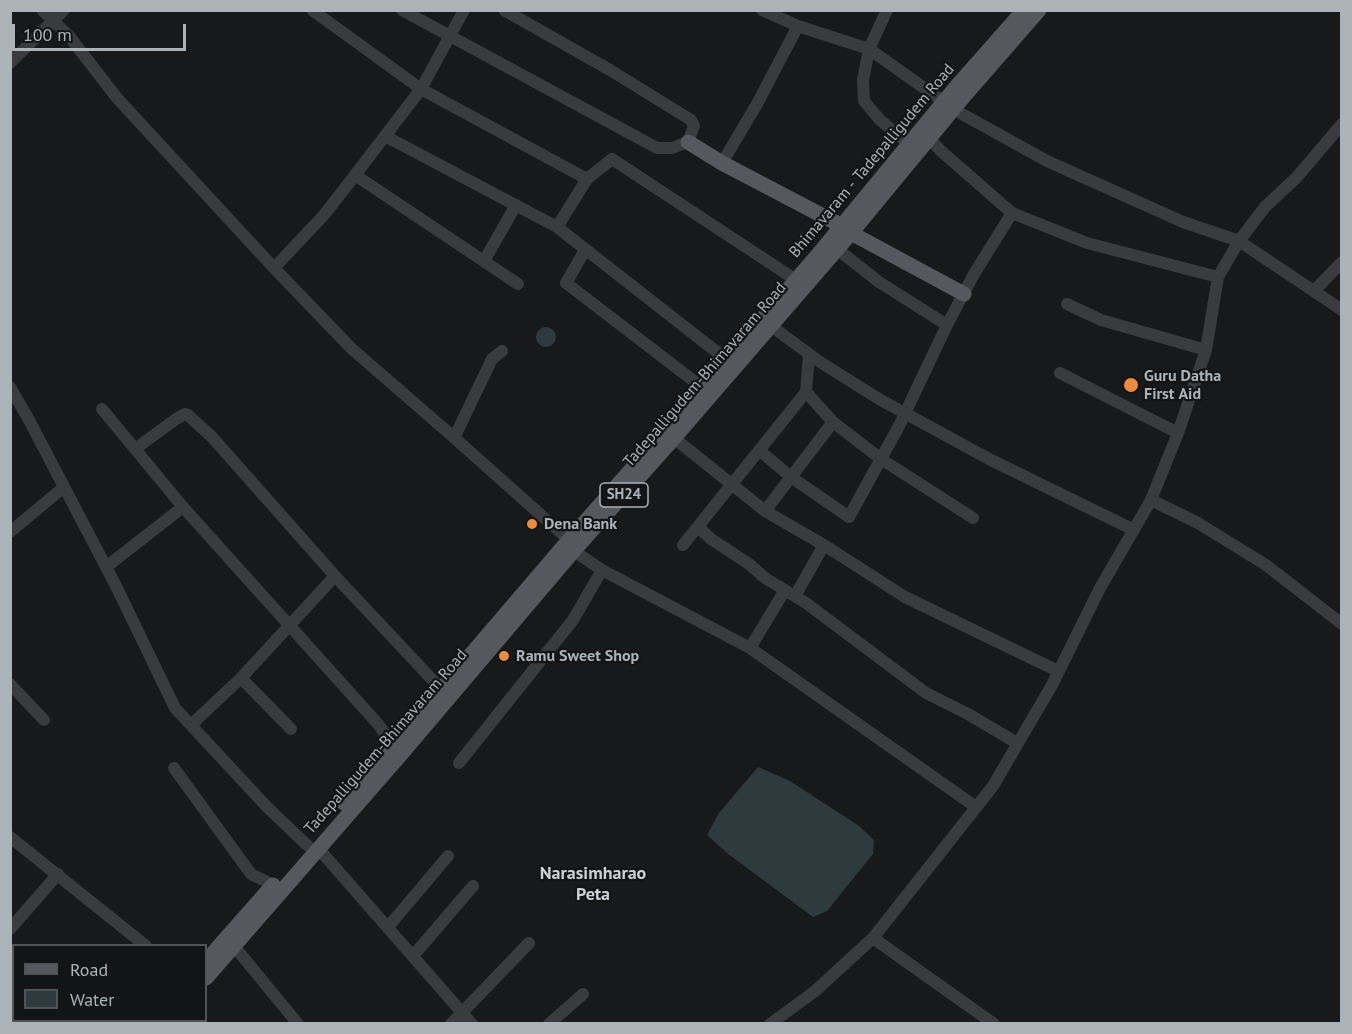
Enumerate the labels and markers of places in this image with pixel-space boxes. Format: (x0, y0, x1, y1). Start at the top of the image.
place label: Guru Datha First Aid (1144, 366, 1221, 404)
marker: Guru Datha First Aid (1122, 376, 1140, 394)
place label: Dena Bank (544, 514, 617, 534)
marker: Dena Bank (525, 517, 539, 531)
place label: Ramu Sweet Shop (516, 646, 639, 666)
marker: Ramu Sweet Shop (497, 649, 511, 663)

